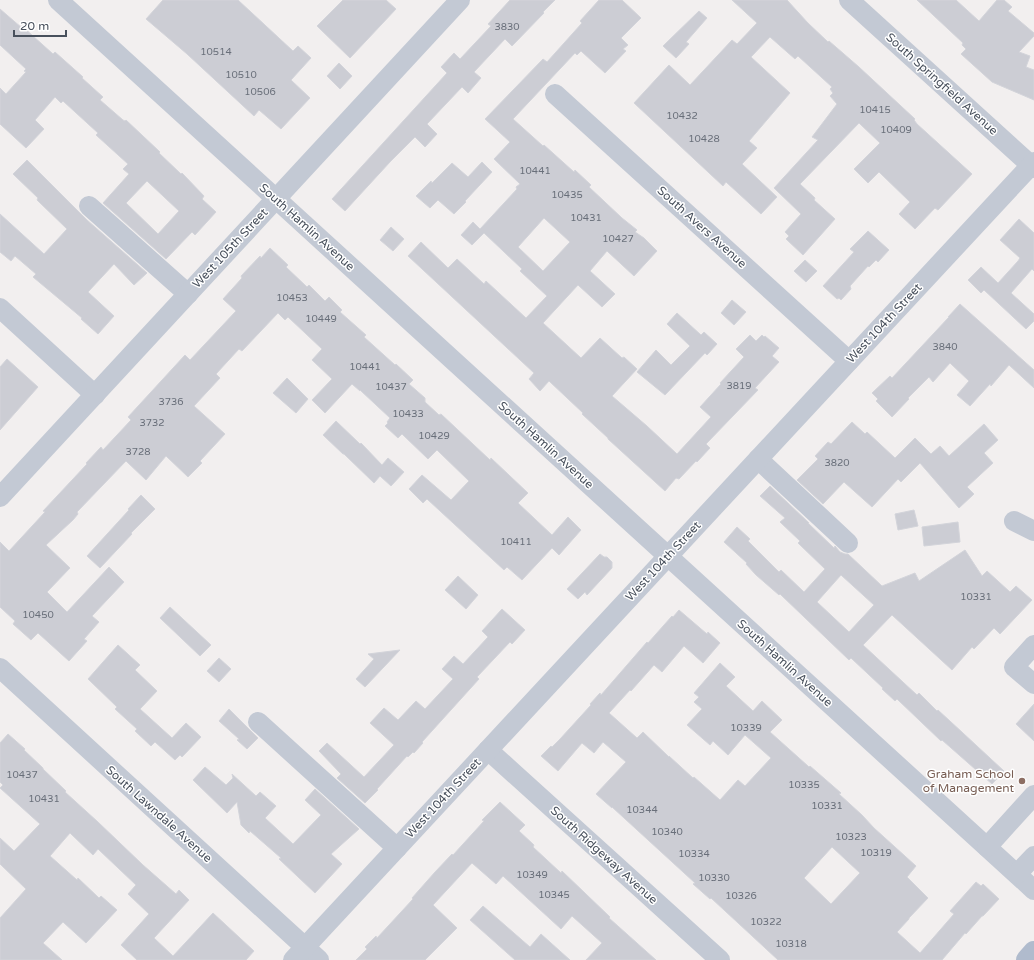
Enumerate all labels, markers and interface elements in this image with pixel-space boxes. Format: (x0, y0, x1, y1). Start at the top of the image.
scale bar (14, 12, 66, 38)
text: 20 m (20, 19, 49, 33)
house number: 3830 (494, 21, 520, 33)
street label: South Springfield Avenue (883, 30, 1001, 138)
house number: 10514 (200, 46, 232, 58)
house number: 10510 (225, 69, 257, 81)
house number: 10506 (244, 86, 276, 98)
house number: 10415 (859, 104, 891, 116)
house number: 10432 (666, 110, 698, 122)
house number: 10409 (880, 124, 912, 136)
house number: 10428 (688, 133, 720, 145)
house number: 10441 (519, 165, 551, 177)
street label: South Hamlin Avenue (257, 181, 358, 274)
street label: South Avers Avenue (655, 183, 750, 271)
house number: 10435 (551, 189, 583, 201)
street label: West 105th Street (190, 205, 271, 291)
house number: 10431 (570, 212, 602, 224)
house number: 10427 (602, 233, 634, 245)
street label: West 104th Street (844, 280, 925, 366)
house number: 10453 (276, 292, 308, 304)
house number: 10449 (305, 313, 337, 325)
house number: 3840 (932, 341, 958, 353)
house number: 10441 (349, 361, 381, 373)
house number: 3819 (726, 380, 752, 392)
house number: 10437 (375, 381, 407, 393)
house number: 3736 (158, 396, 184, 408)
street label: South Hamlin Avenue (496, 399, 597, 492)
house number: 10433 (392, 408, 424, 420)
house number: 3732 (139, 417, 165, 429)
house number: 10429 (418, 430, 450, 442)
house number: 3728 (125, 446, 151, 458)
house number: 3820 (824, 457, 850, 469)
street label: West 104th Street (623, 518, 704, 604)
house number: 10411 (500, 536, 532, 548)
house number: 10331 (960, 591, 992, 603)
house number: 10450 (22, 609, 54, 621)
street label: South Hamlin Avenue (735, 617, 836, 710)
house number: 10339 (730, 722, 762, 734)
street label: West 104th Street (403, 755, 484, 841)
street label: South Lawndale Avenue (103, 763, 215, 865)
place label: Graham School of Management (923, 767, 1014, 795)
house number: 10437 (6, 769, 38, 781)
marker: Graham School of Management (1017, 776, 1027, 786)
house number: 10335 (788, 779, 820, 791)
house number: 10431 (28, 793, 60, 805)
house number: 10331 (811, 800, 843, 812)
street label: South Ridgeway Avenue (548, 803, 660, 907)
house number: 10344 (626, 804, 658, 816)
house number: 10340 (651, 826, 683, 838)
house number: 10323 (835, 831, 867, 843)
house number: 10319 (860, 847, 892, 859)
house number: 10334 (678, 848, 710, 860)
house number: 10349 (516, 869, 548, 881)
house number: 10330 (698, 872, 730, 884)
house number: 10345 (538, 889, 570, 901)
house number: 10326 (725, 890, 757, 902)
house number: 10322 (750, 916, 782, 928)
house number: 10318 (775, 938, 807, 950)

